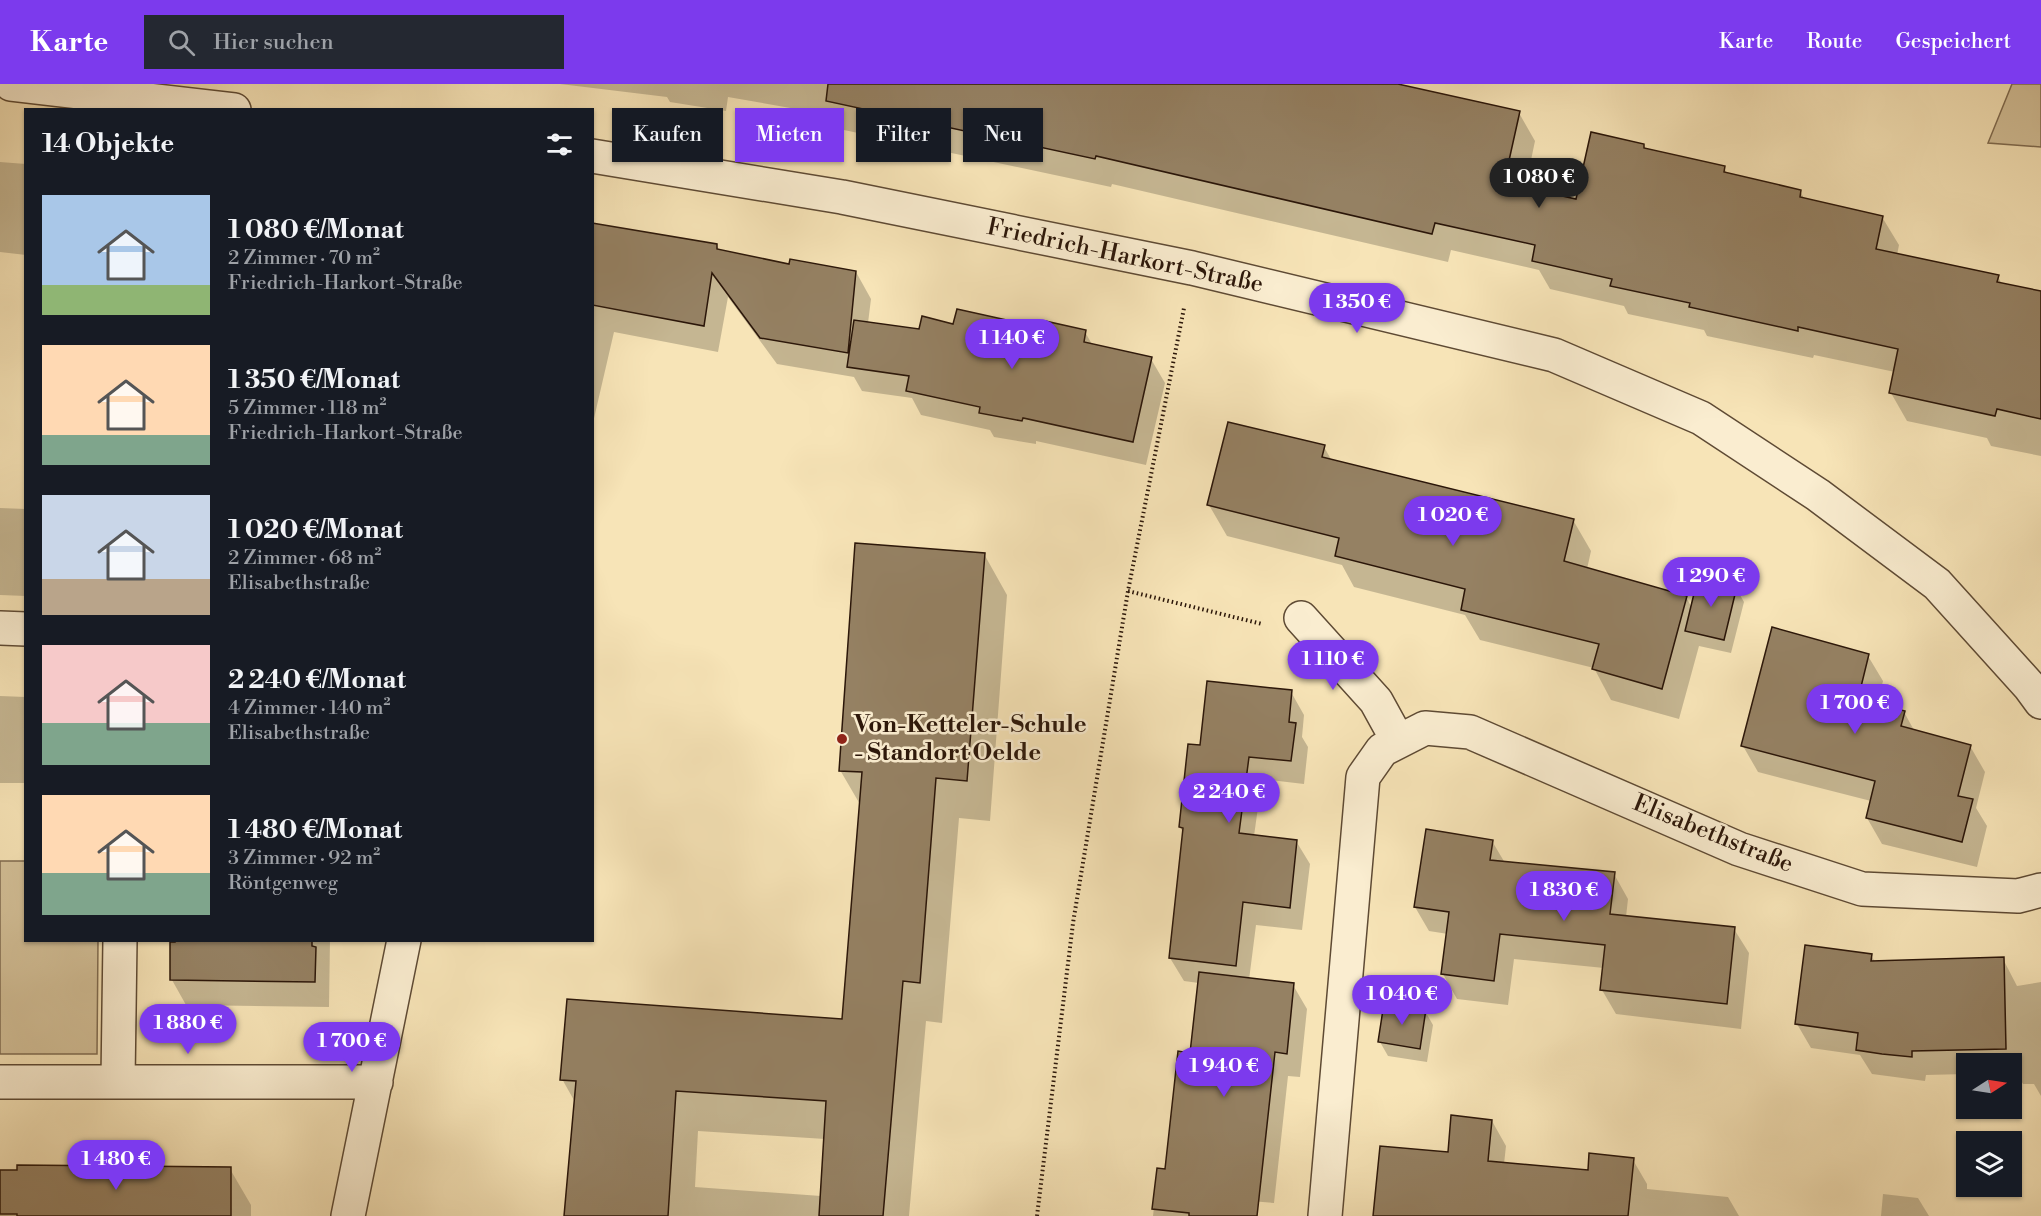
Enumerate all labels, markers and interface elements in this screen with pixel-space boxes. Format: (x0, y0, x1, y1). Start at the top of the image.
search box (144, 15, 564, 69)
text: Karte (30, 25, 108, 60)
icon: search (165, 26, 198, 59)
text: Hier suchen (213, 29, 334, 56)
text: Karte (1719, 29, 1773, 55)
text: Route (1806, 29, 1862, 55)
text: Gespeichert (1895, 29, 2011, 55)
chip: Kaufen (612, 108, 723, 162)
chip: Mieten (735, 108, 844, 162)
chip: Filter (856, 108, 951, 162)
chip: Neu (963, 108, 1043, 162)
text: 14 Objekte (42, 128, 174, 160)
icon: filters (543, 128, 576, 161)
pin: 1 080 € (1484, 158, 1594, 209)
text: 1 080 € (1504, 165, 1574, 190)
street label: Friedrich-Harkort-Straße (984, 212, 1266, 300)
text: 1 080 €/Monat (228, 214, 404, 246)
icon: home (90, 219, 162, 291)
text: 2 Zimmer · 70 m² (228, 246, 380, 271)
text: Friedrich-Harkort-Straße (228, 271, 463, 296)
pin: 1 350 € (1302, 283, 1412, 334)
text: 1 350 € (1323, 290, 1391, 315)
pin: 1 140 € (957, 319, 1067, 370)
text: 1 140 € (979, 326, 1045, 351)
text: 1 350 €/Monat (228, 364, 400, 396)
icon: home (90, 369, 162, 441)
text: 5 Zimmer · 118 m² (228, 396, 386, 421)
text: Friedrich-Harkort-Straße (228, 421, 463, 446)
pin: 1 020 € (1398, 496, 1508, 547)
text: 1 020 € (1418, 503, 1488, 528)
text: 1 020 €/Monat (228, 514, 403, 546)
icon: home (90, 519, 162, 591)
text: 2 Zimmer · 68 m² (228, 546, 382, 571)
pin: 1 290 € (1656, 557, 1766, 608)
text: 1 290 € (1677, 564, 1745, 589)
text: Elisabethstraße (228, 571, 370, 596)
pin: 1 110 € (1278, 640, 1388, 691)
text: 1 110 € (1302, 647, 1364, 672)
text: 2 240 €/Monat (228, 664, 406, 696)
icon: home (90, 669, 162, 741)
pin: 1 700 € (1800, 684, 1910, 735)
text: 1 700 € (1820, 691, 1890, 716)
text: 4 Zimmer · 140 m² (228, 696, 391, 721)
place label: Von-Ketteler-Schule - Standort Oelde (853, 710, 1087, 768)
text: Elisabethstraße (228, 721, 370, 746)
marker: Von-Ketteler-Schule - Standort Oelde (835, 732, 849, 746)
pin: 2 240 € (1174, 773, 1284, 824)
text: 2 240 € (1193, 780, 1265, 805)
street label: Elisabethstraße (1628, 788, 1798, 880)
text: 1 480 €/Monat (228, 814, 402, 846)
icon: home (90, 819, 162, 891)
text: 3 Zimmer · 92 m² (228, 846, 380, 871)
text: Röntgenweg (228, 871, 338, 896)
pin: 1 830 € (1509, 871, 1619, 922)
text: 1 830 € (1530, 878, 1598, 903)
pin: 1 040 € (1347, 975, 1457, 1026)
text: 1 040 € (1366, 982, 1438, 1007)
pin: 1 880 € (133, 1004, 243, 1055)
text: 1 880 € (153, 1011, 223, 1036)
pin: 1 700 € (297, 1022, 407, 1073)
text: 1 700 € (317, 1029, 387, 1054)
pin: 1 940 € (1169, 1047, 1279, 1098)
north arrow (1956, 1053, 2022, 1119)
map controls (1956, 1053, 2022, 1197)
text: 1 940 € (1189, 1054, 1259, 1079)
button: layers (1956, 1131, 2022, 1197)
pin: 1 480 € (61, 1140, 171, 1191)
text: 1 480 € (81, 1147, 151, 1172)

